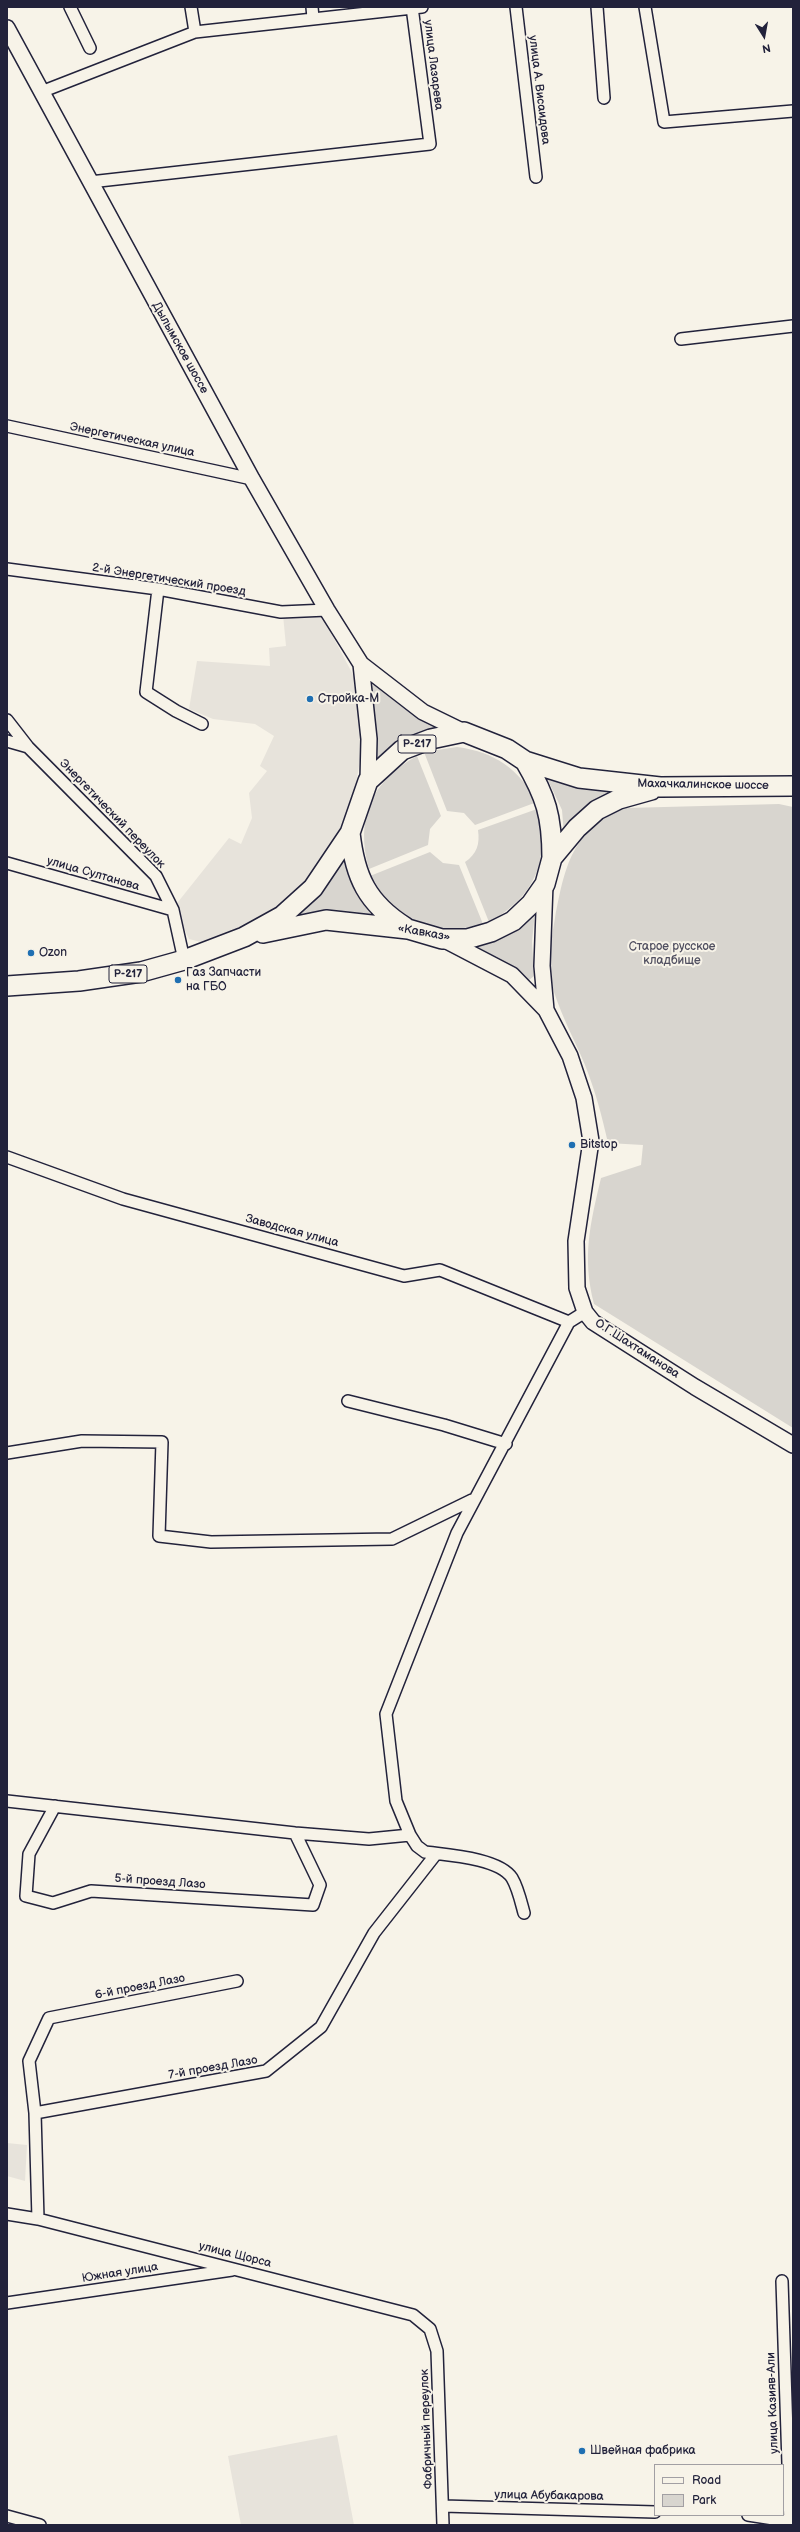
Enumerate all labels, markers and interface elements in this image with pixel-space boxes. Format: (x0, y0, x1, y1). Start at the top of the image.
north arrow (744, 16, 784, 56)
street label: улица Лазарева (420, 19, 446, 111)
street label: улица А. Висаидова (525, 34, 553, 146)
text: N (761, 41, 772, 55)
street label: Дылымское шоссе (149, 300, 211, 396)
street label: Энергетическая улица (68, 420, 196, 460)
street label: 2-й Энергетический проезд (91, 561, 247, 599)
place label: Стройка-М (318, 692, 379, 706)
marker: Стройка-М (305, 694, 315, 704)
road number: Р-217 (398, 735, 436, 753)
street label: Энергетический переулок (56, 756, 168, 872)
street label: Махачкалинское шоссе (637, 777, 769, 793)
street label: улица Султанова (45, 854, 141, 894)
street label: «Кавказ» (397, 921, 451, 945)
park label: Старое русское кладбище (629, 940, 715, 968)
place label: Ozon (39, 946, 67, 960)
marker: Ozon (26, 948, 36, 958)
road number: Р-217 (109, 965, 147, 983)
place label: Газ Запчасти на ГБО (186, 966, 261, 994)
marker: Газ Запчасти на ГБО (173, 975, 183, 985)
place label: Bitstop (580, 1138, 618, 1152)
marker: Bitstop (567, 1140, 577, 1150)
street label: Заводская улица (244, 1212, 340, 1250)
street label: О.Г.Шахтаманова (592, 1316, 682, 1382)
street label: 5-й проезд Лазо (114, 1872, 206, 1892)
street label: 6-й проезд Лазо (94, 1971, 186, 2003)
street label: 7-й проезд Лазо (167, 2053, 259, 2083)
street label: улица Щорса (197, 2239, 273, 2271)
street label: Южная улица (81, 2260, 159, 2286)
street label: улица Казияв-Али (764, 2352, 782, 2454)
street label: Фабричный переулок (418, 2369, 436, 2489)
place label: Швейная фабрика (590, 2444, 696, 2458)
marker: Швейная фабрика (577, 2446, 587, 2456)
legend (654, 2464, 784, 2516)
text: Road (692, 2473, 721, 2488)
street label: улица Абубакарова (494, 2488, 604, 2504)
text: Park (692, 2493, 716, 2508)

